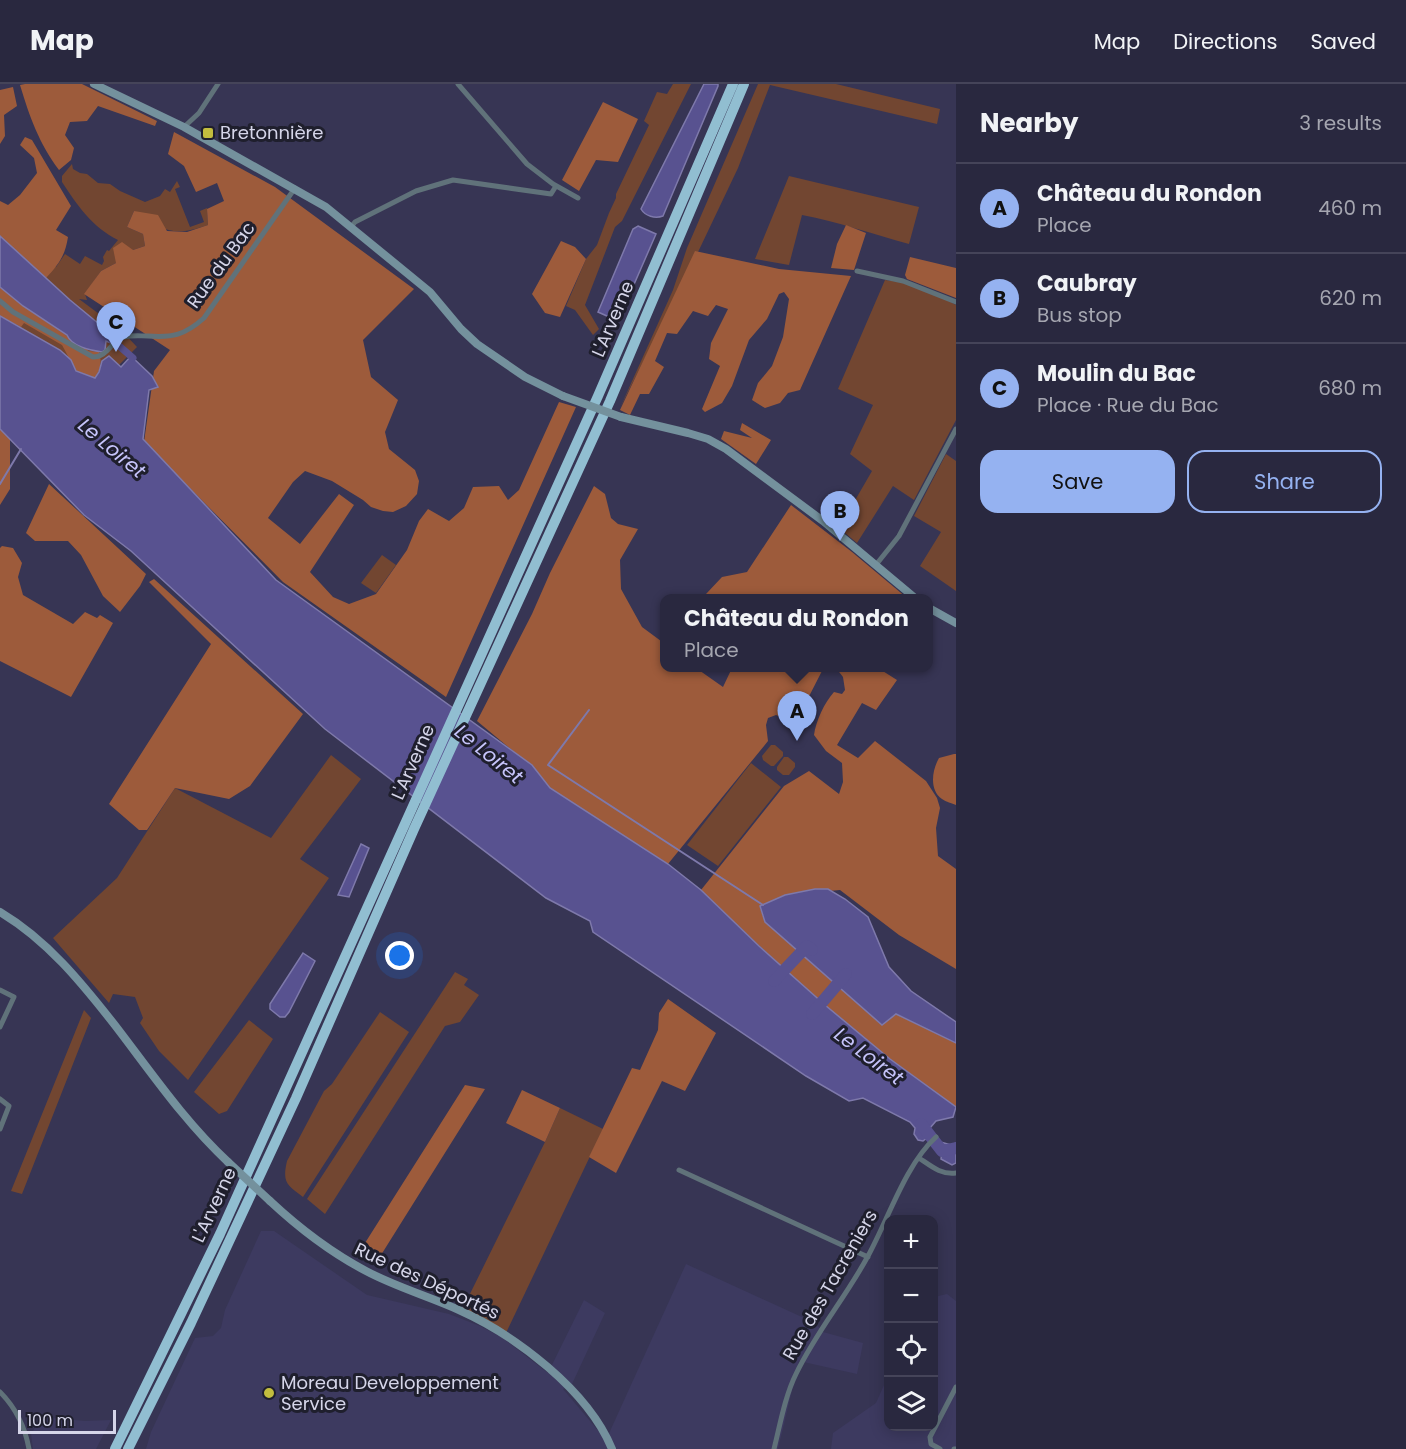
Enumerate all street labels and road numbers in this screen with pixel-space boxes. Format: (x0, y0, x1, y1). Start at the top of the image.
street label: Rue du Bac (181, 216, 260, 313)
street label: L'Arverne (585, 277, 640, 361)
street label: L'Arverne (385, 720, 440, 803)
street label: L'Arverne (185, 1163, 242, 1246)
street label: Rue des Tacreniers (776, 1205, 883, 1365)
street label: Rue des Déportés (351, 1236, 504, 1325)

